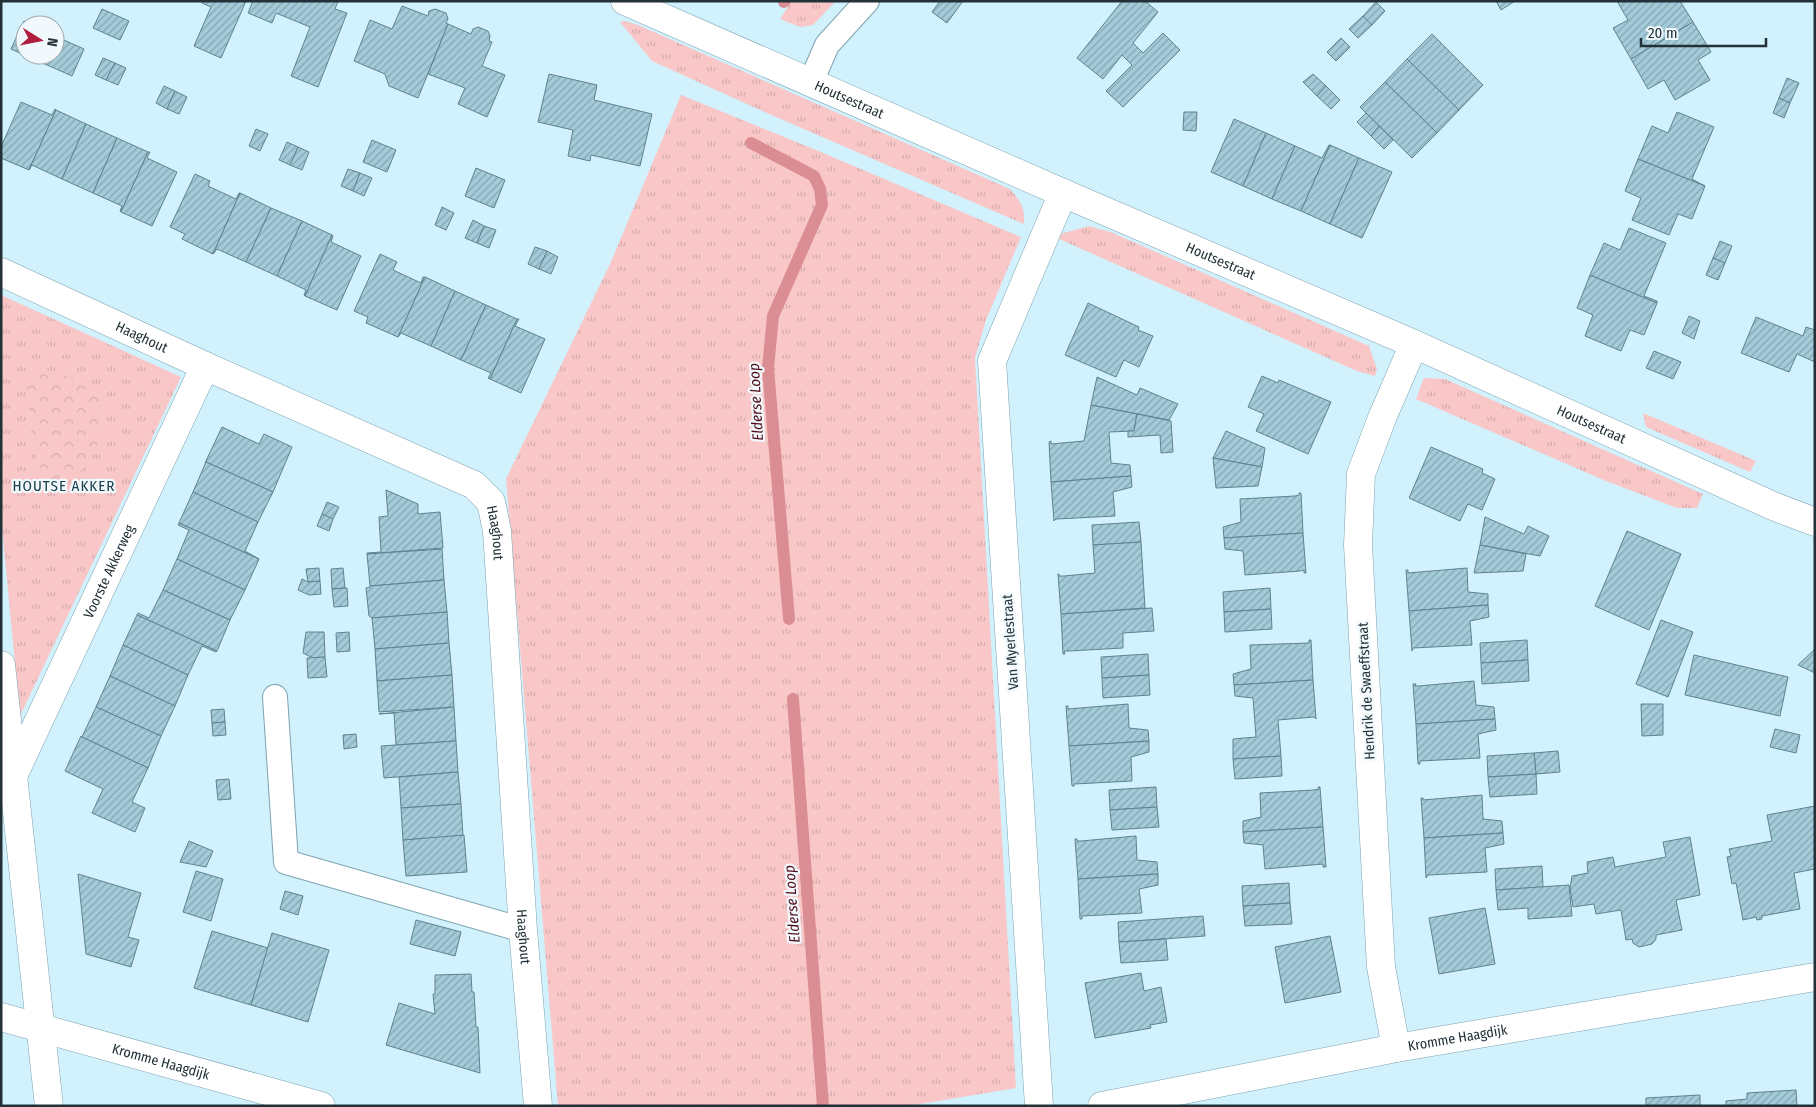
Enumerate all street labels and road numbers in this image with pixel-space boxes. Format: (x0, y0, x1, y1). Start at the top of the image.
street label: Houtsestraat (812, 77, 887, 123)
street label: Houtsestraat (1183, 239, 1258, 284)
street label: Haaghout (113, 318, 171, 357)
street label: Houtsestraat (1554, 402, 1629, 448)
street label: Haaghout (483, 504, 507, 561)
street label: Voorste Akkerweg (80, 522, 139, 621)
street label: Van Myerlestraat (999, 593, 1022, 690)
street label: Hendrik de Swaeffstraat (1354, 621, 1379, 760)
street label: Haaghout (513, 909, 534, 965)
street label: Kromme Haagdijk (1407, 1021, 1509, 1055)
street label: Kromme Haagdijk (110, 1040, 212, 1084)

